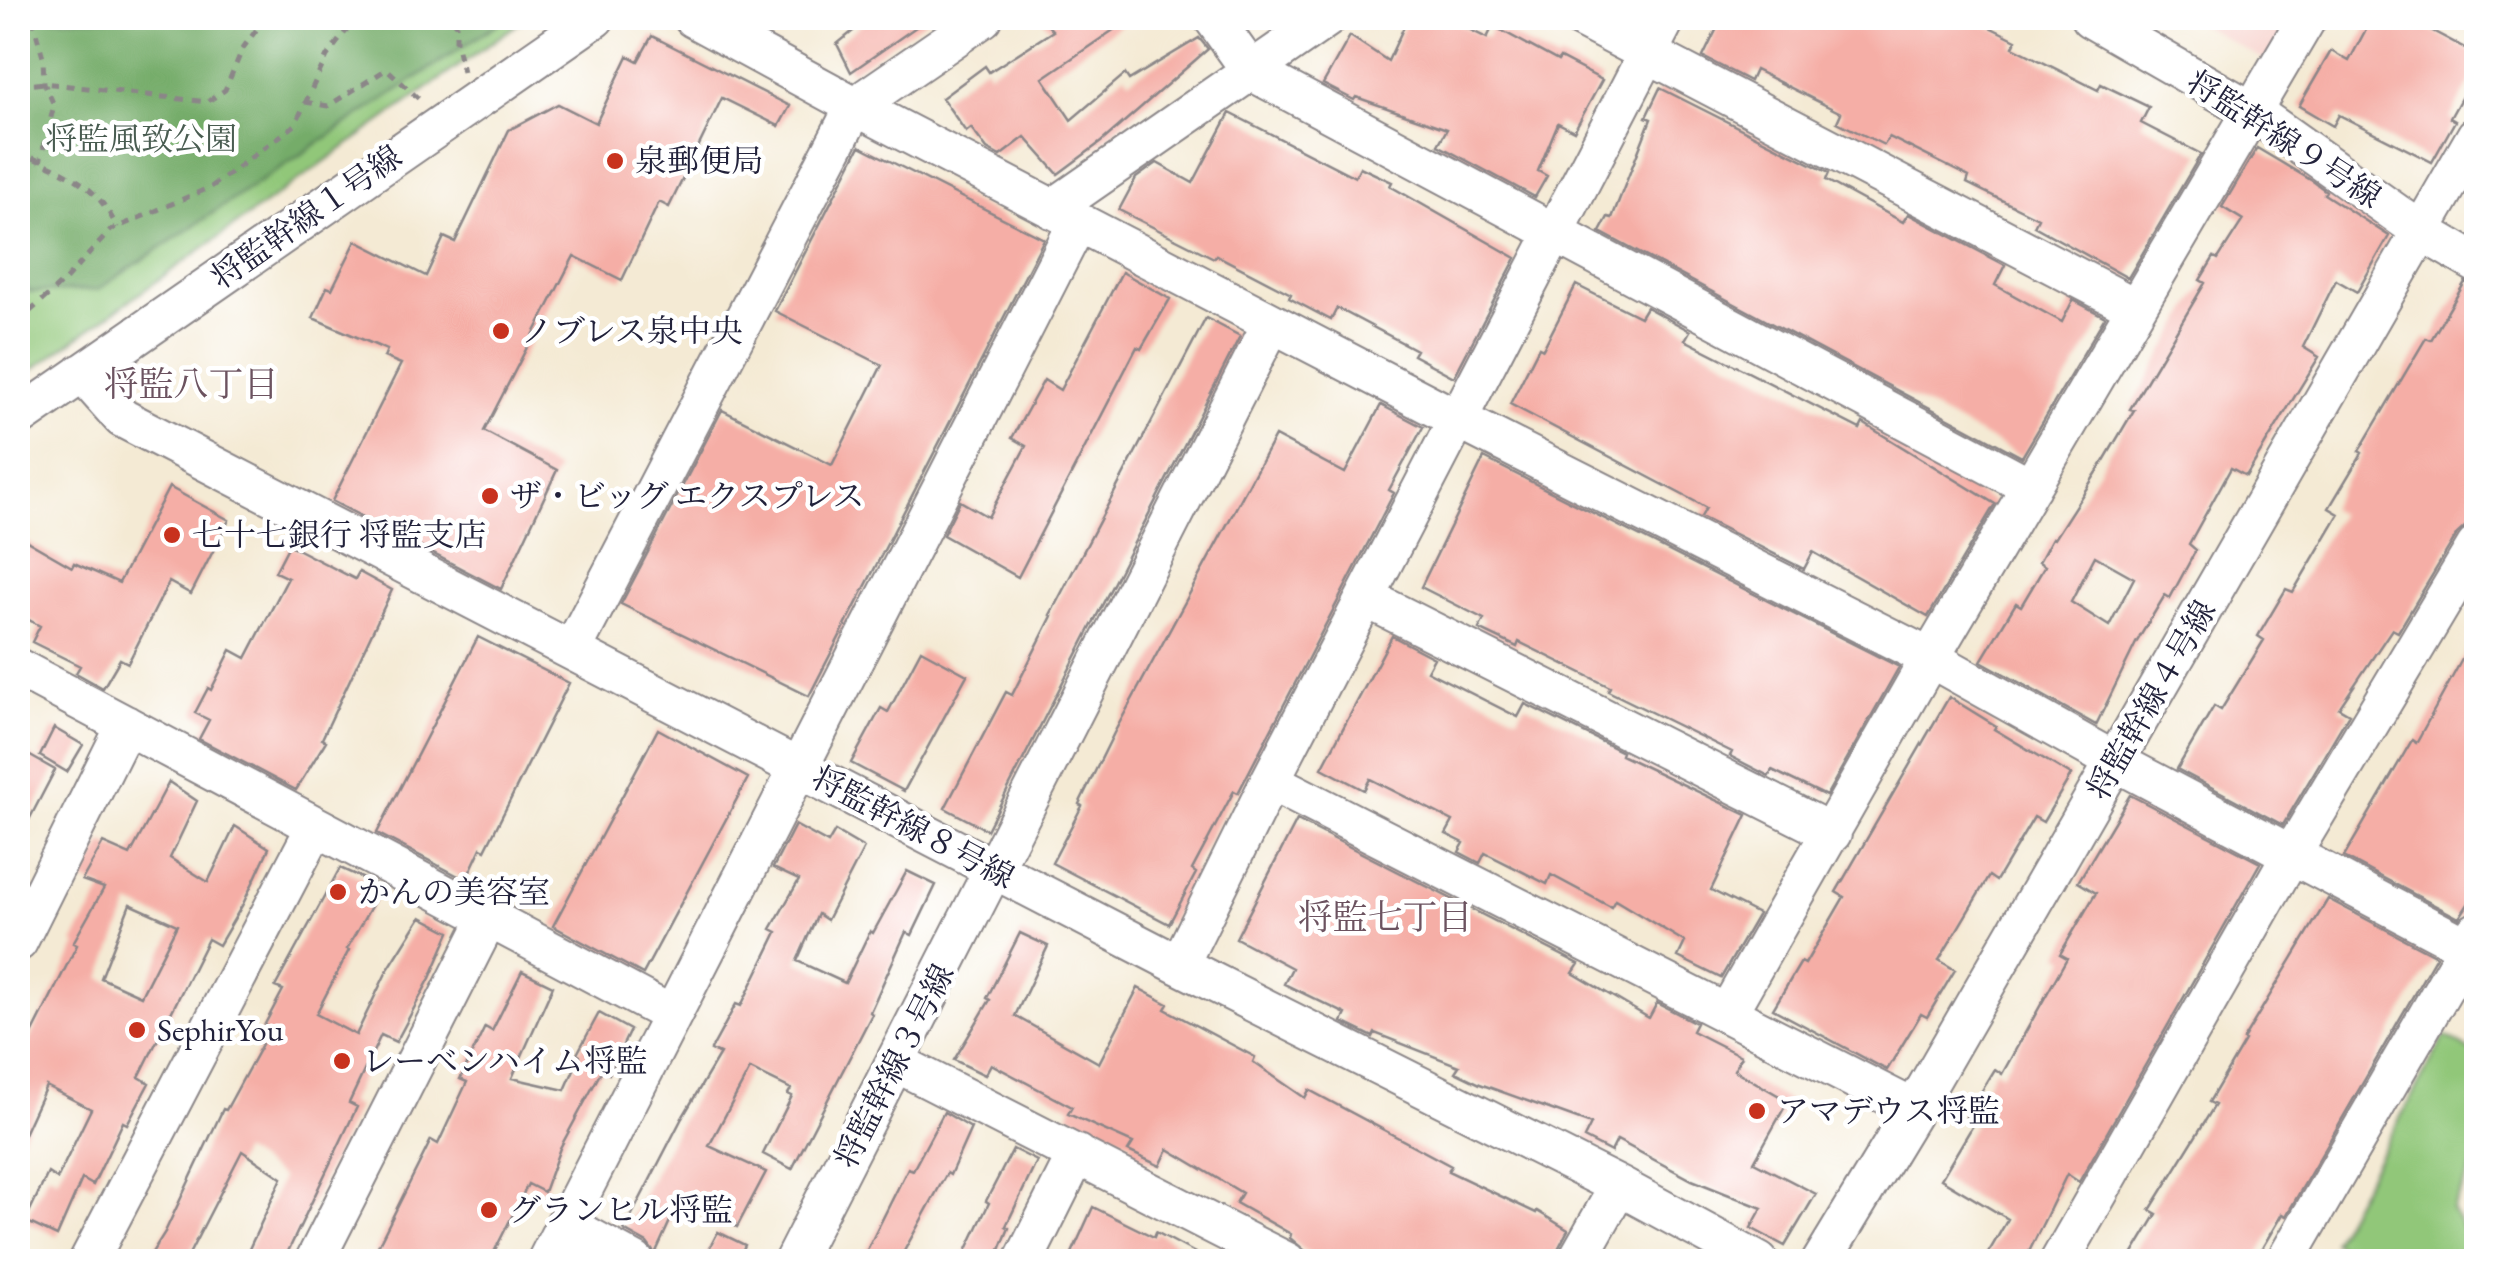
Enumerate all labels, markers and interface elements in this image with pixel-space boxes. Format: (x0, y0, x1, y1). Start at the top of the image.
street label: 将監幹線９号線 (2179, 60, 2389, 218)
park label: 将監風致公園 (45, 118, 237, 160)
street label: 将監幹線１号線 (202, 136, 410, 298)
place label: 泉郵便局 (635, 140, 763, 182)
marker: 泉郵便局 (604, 150, 626, 172)
place label: ノブレス泉中央 (521, 310, 743, 352)
marker: ノブレス泉中央 (490, 320, 512, 342)
district label: 将監八丁目 (103, 361, 279, 406)
place label: ザ・ビッグ エクスプレス (510, 475, 865, 517)
marker: ザ・ビッグ エクスプレス (479, 485, 501, 507)
place label: 七十七銀行 将監支店 (192, 514, 486, 556)
marker: 七十七銀行 将監支店 (161, 524, 183, 546)
street label: 将監幹線４号線 (2077, 592, 2225, 808)
street label: 将監幹線８号線 (804, 756, 1022, 898)
place label: かんの美容室 (358, 871, 550, 913)
marker: かんの美容室 (327, 881, 349, 903)
district label: 将監七丁目 (1297, 894, 1473, 939)
street label: 将監幹線３号線 (824, 957, 964, 1175)
place label: SephirYou (157, 1009, 284, 1051)
marker: SephirYou (126, 1019, 148, 1041)
place label: レーベンハイム将監 (362, 1040, 648, 1082)
marker: レーベンハイム将監 (331, 1050, 353, 1072)
place label: アマデウス将監 (1777, 1090, 2000, 1132)
marker: アマデウス将監 (1746, 1100, 1768, 1122)
place label: グランヒル将監 (509, 1189, 733, 1231)
marker: グランヒル将監 (478, 1199, 500, 1221)

